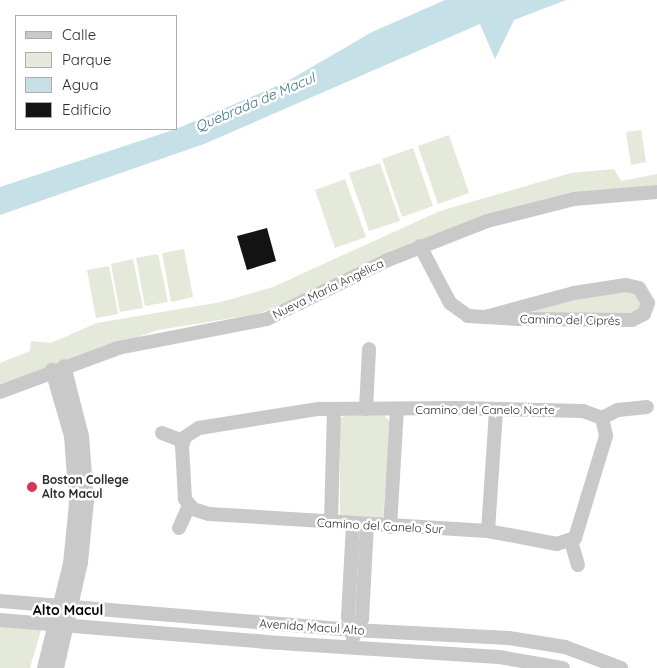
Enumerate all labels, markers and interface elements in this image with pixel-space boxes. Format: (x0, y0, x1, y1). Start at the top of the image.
legend (15, 15, 178, 130)
text: Calle (62, 25, 96, 44)
text: Parque (62, 50, 112, 69)
water label: Quebrada de Macul (193, 69, 317, 135)
text: Agua (62, 75, 99, 94)
text: Edificio (62, 100, 111, 119)
street label: Nueva María Angélica (270, 256, 386, 322)
street label: Camino del Ciprés (520, 312, 620, 328)
street label: Camino del Canelo Norte (415, 403, 555, 417)
place label: Boston College Alto Macul (42, 473, 129, 501)
marker: Boston College Alto Macul (26, 481, 38, 493)
street label: Camino del Canelo Sur (317, 516, 443, 536)
district label: Alto Macul (33, 602, 103, 618)
street label: Avenida Macul Alto (259, 616, 365, 638)

